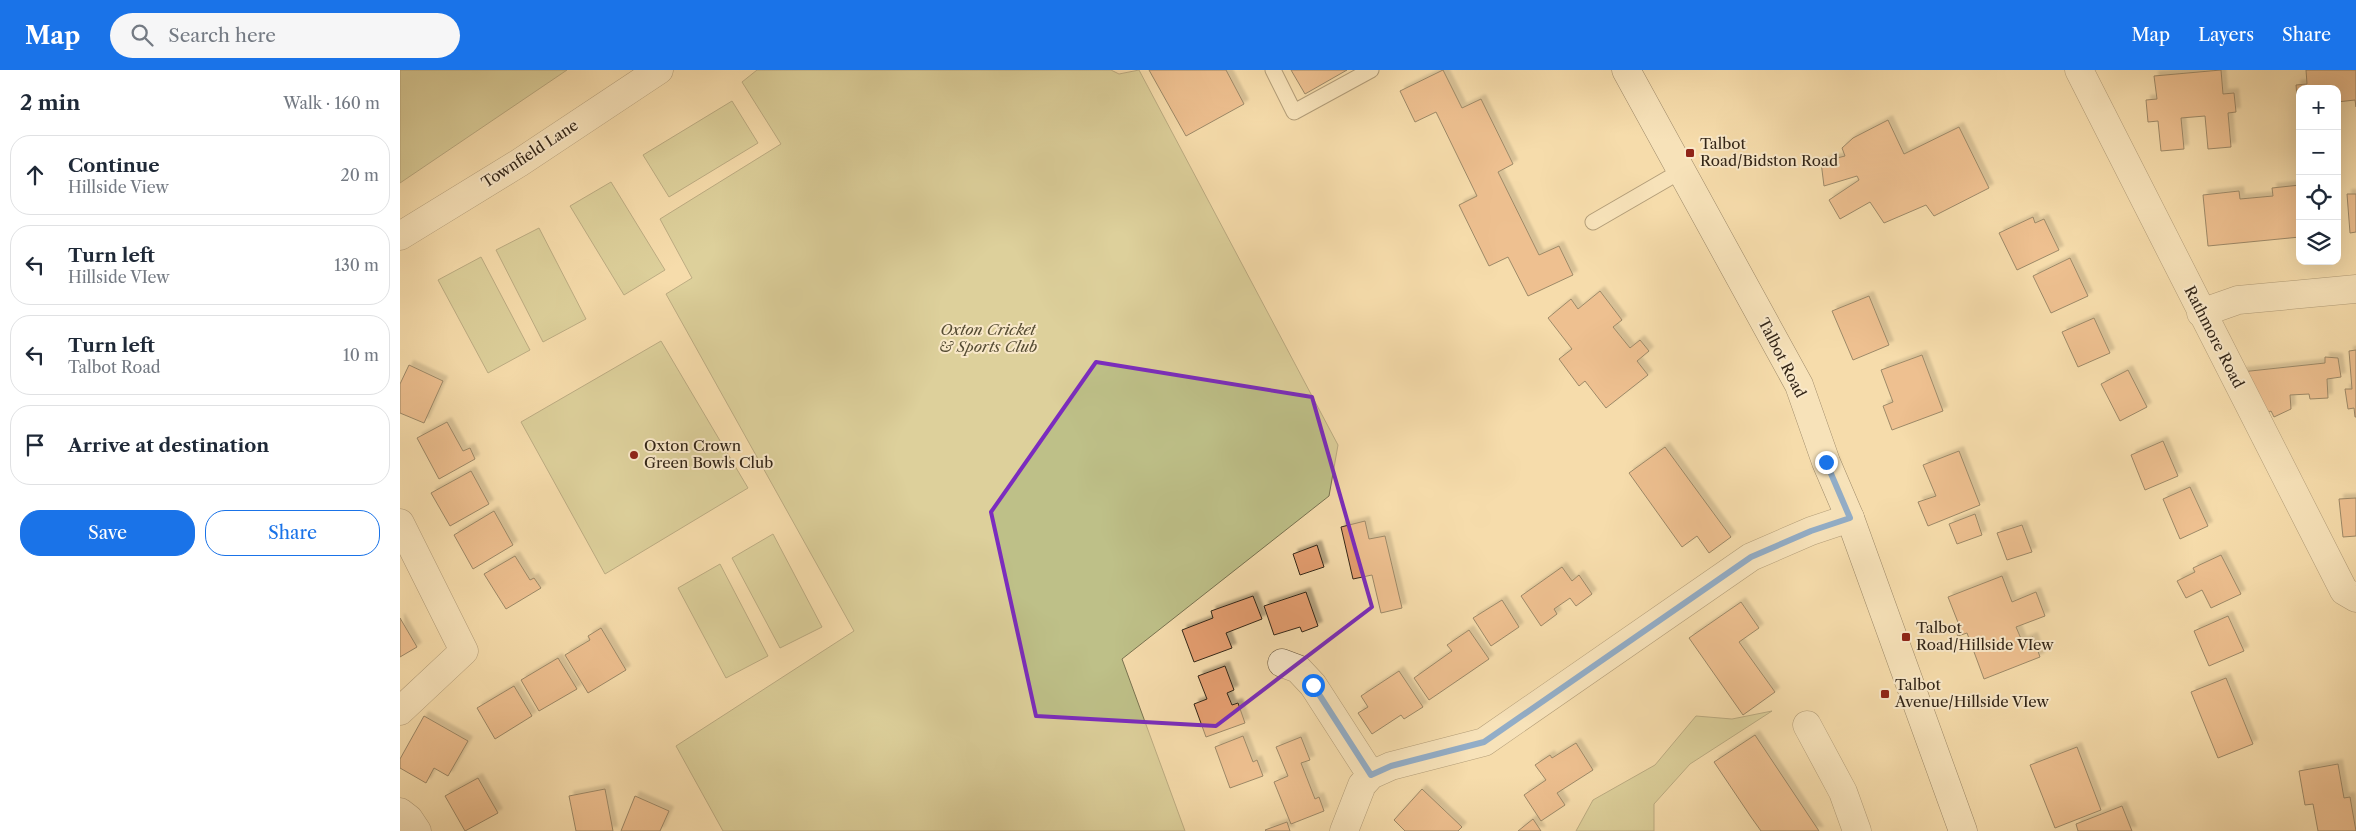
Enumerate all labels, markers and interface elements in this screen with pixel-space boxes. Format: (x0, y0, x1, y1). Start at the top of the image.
search box (110, 13, 460, 58)
text: Map (25, 21, 80, 50)
icon: search (128, 21, 156, 49)
text: Search here (168, 24, 276, 47)
text: Map (2132, 24, 2170, 46)
text: Layers (2198, 24, 2254, 46)
text: Share (2282, 24, 2331, 46)
map controls (2296, 85, 2341, 265)
button: + (2296, 85, 2341, 130)
text: 2 min (20, 90, 80, 115)
text: Walk · 160 m (283, 93, 380, 113)
street label: Townfield Lane (478, 115, 582, 192)
button: − (2296, 130, 2341, 175)
place label: Talbot Road/Bidston Road (1700, 134, 1838, 170)
marker: Talbot Road/Bidston Road (1684, 147, 1696, 159)
text: Continue (68, 154, 160, 177)
icon: ahead (21, 161, 49, 189)
text: 20 m (340, 165, 379, 185)
button: locate (2296, 175, 2341, 220)
text: Hillside View (68, 177, 169, 197)
button: layers (2296, 220, 2341, 265)
text: Turn left (68, 244, 155, 267)
icon: left (21, 251, 49, 279)
text: 130 m (334, 255, 379, 275)
text: Hillside VIew (68, 267, 169, 287)
street label: Rathmore Road (2180, 282, 2248, 391)
street label: Talbot Road (1754, 315, 1811, 401)
park label: Oxton Cricket & Sports Club (939, 320, 1037, 356)
text: Turn left (68, 334, 155, 357)
icon: left (21, 341, 49, 369)
text: 10 m (343, 345, 379, 365)
text: Talbot Road (68, 357, 161, 377)
icon: arrive (21, 431, 49, 459)
text: Arrive at destination (68, 434, 269, 457)
place label: Oxton Crown Green Bowls Club (644, 436, 773, 472)
marker: Oxton Crown Green Bowls Club (628, 449, 640, 461)
route end (1815, 451, 1838, 474)
button: Save (20, 510, 195, 556)
button: Share (205, 510, 380, 556)
place label: Talbot Road/Hillside VIew (1916, 618, 2054, 654)
marker: Talbot Road/Hillside VIew (1900, 631, 1912, 643)
route start (1302, 674, 1325, 697)
place label: Talbot Avenue/Hillside VIew (1894, 675, 2049, 711)
marker: Talbot Avenue/Hillside VIew (1879, 688, 1891, 700)

